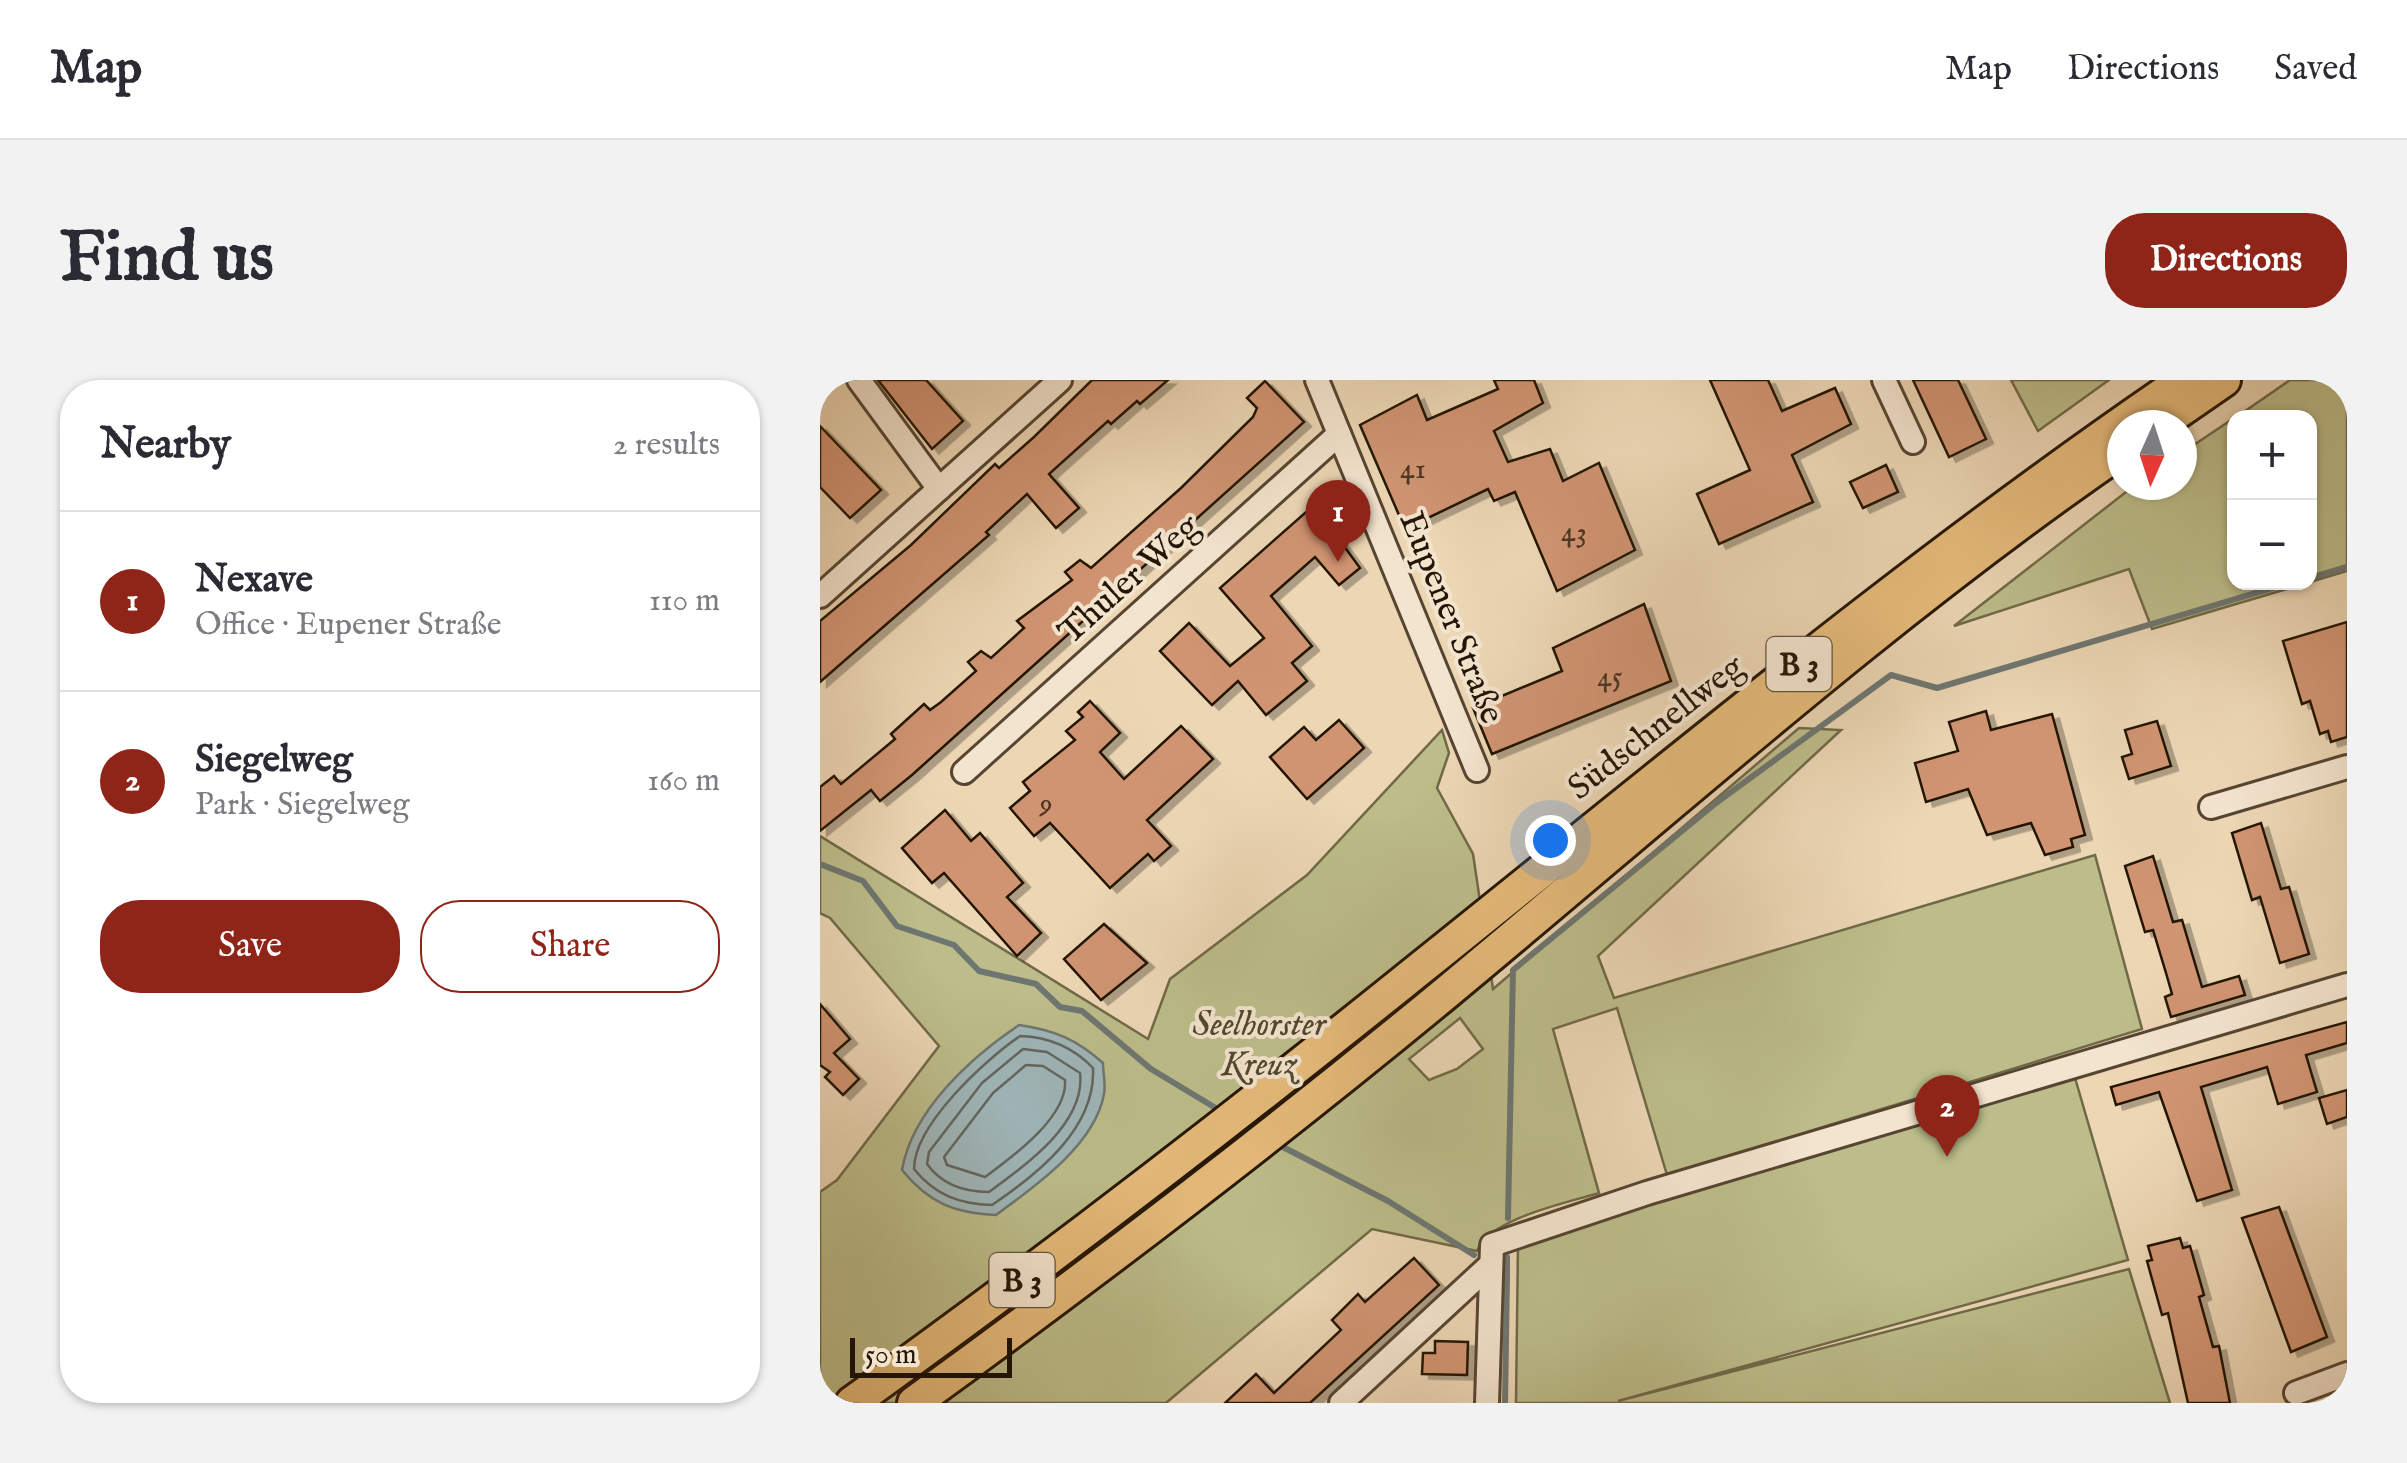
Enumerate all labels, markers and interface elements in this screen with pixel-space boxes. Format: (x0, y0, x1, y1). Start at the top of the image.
text: Map (50, 39, 142, 99)
text: Map (1945, 47, 2012, 92)
text: Directions (2067, 47, 2219, 92)
text: Saved (2274, 47, 2357, 92)
button: Directions (2105, 213, 2347, 308)
text: Find us (60, 216, 274, 304)
north arrow (2107, 410, 2197, 500)
map controls (2227, 410, 2317, 590)
button: + (2227, 410, 2317, 500)
text: Nearby (100, 419, 231, 472)
text: 2 results (613, 425, 720, 466)
house number: 41 (1400, 451, 1426, 489)
pin: 1 (1306, 480, 1370, 562)
button: − (2227, 500, 2317, 590)
street label: Thuler Weg (1050, 504, 1210, 655)
street label: Eupener Straße (1388, 505, 1514, 731)
house number: 43 (1561, 514, 1587, 552)
text: Nexave (195, 557, 313, 605)
text: 1 (127, 581, 138, 622)
text: 110 m (649, 581, 720, 622)
text: Office · Eupener Straße (195, 605, 501, 646)
road number: B 3 (1766, 637, 1832, 691)
street label: Südschnellweg (1559, 644, 1755, 811)
house number: 45 (1597, 659, 1623, 697)
text: Siegelweg (195, 737, 353, 785)
text: 2 (125, 761, 140, 802)
text: 160 m (647, 761, 720, 802)
text: Park · Siegelweg (195, 785, 410, 826)
house number: 9 (1038, 786, 1053, 824)
your location (1525, 815, 1576, 866)
button: Save (100, 900, 400, 993)
button: Share (420, 900, 720, 993)
park label: Seelhorster Kreuz (1192, 1003, 1328, 1088)
pin: 2 (1914, 1074, 1980, 1157)
road number: B 3 (990, 1253, 1054, 1307)
scale bar (850, 1333, 1012, 1378)
text: 50 m (865, 1338, 917, 1373)

